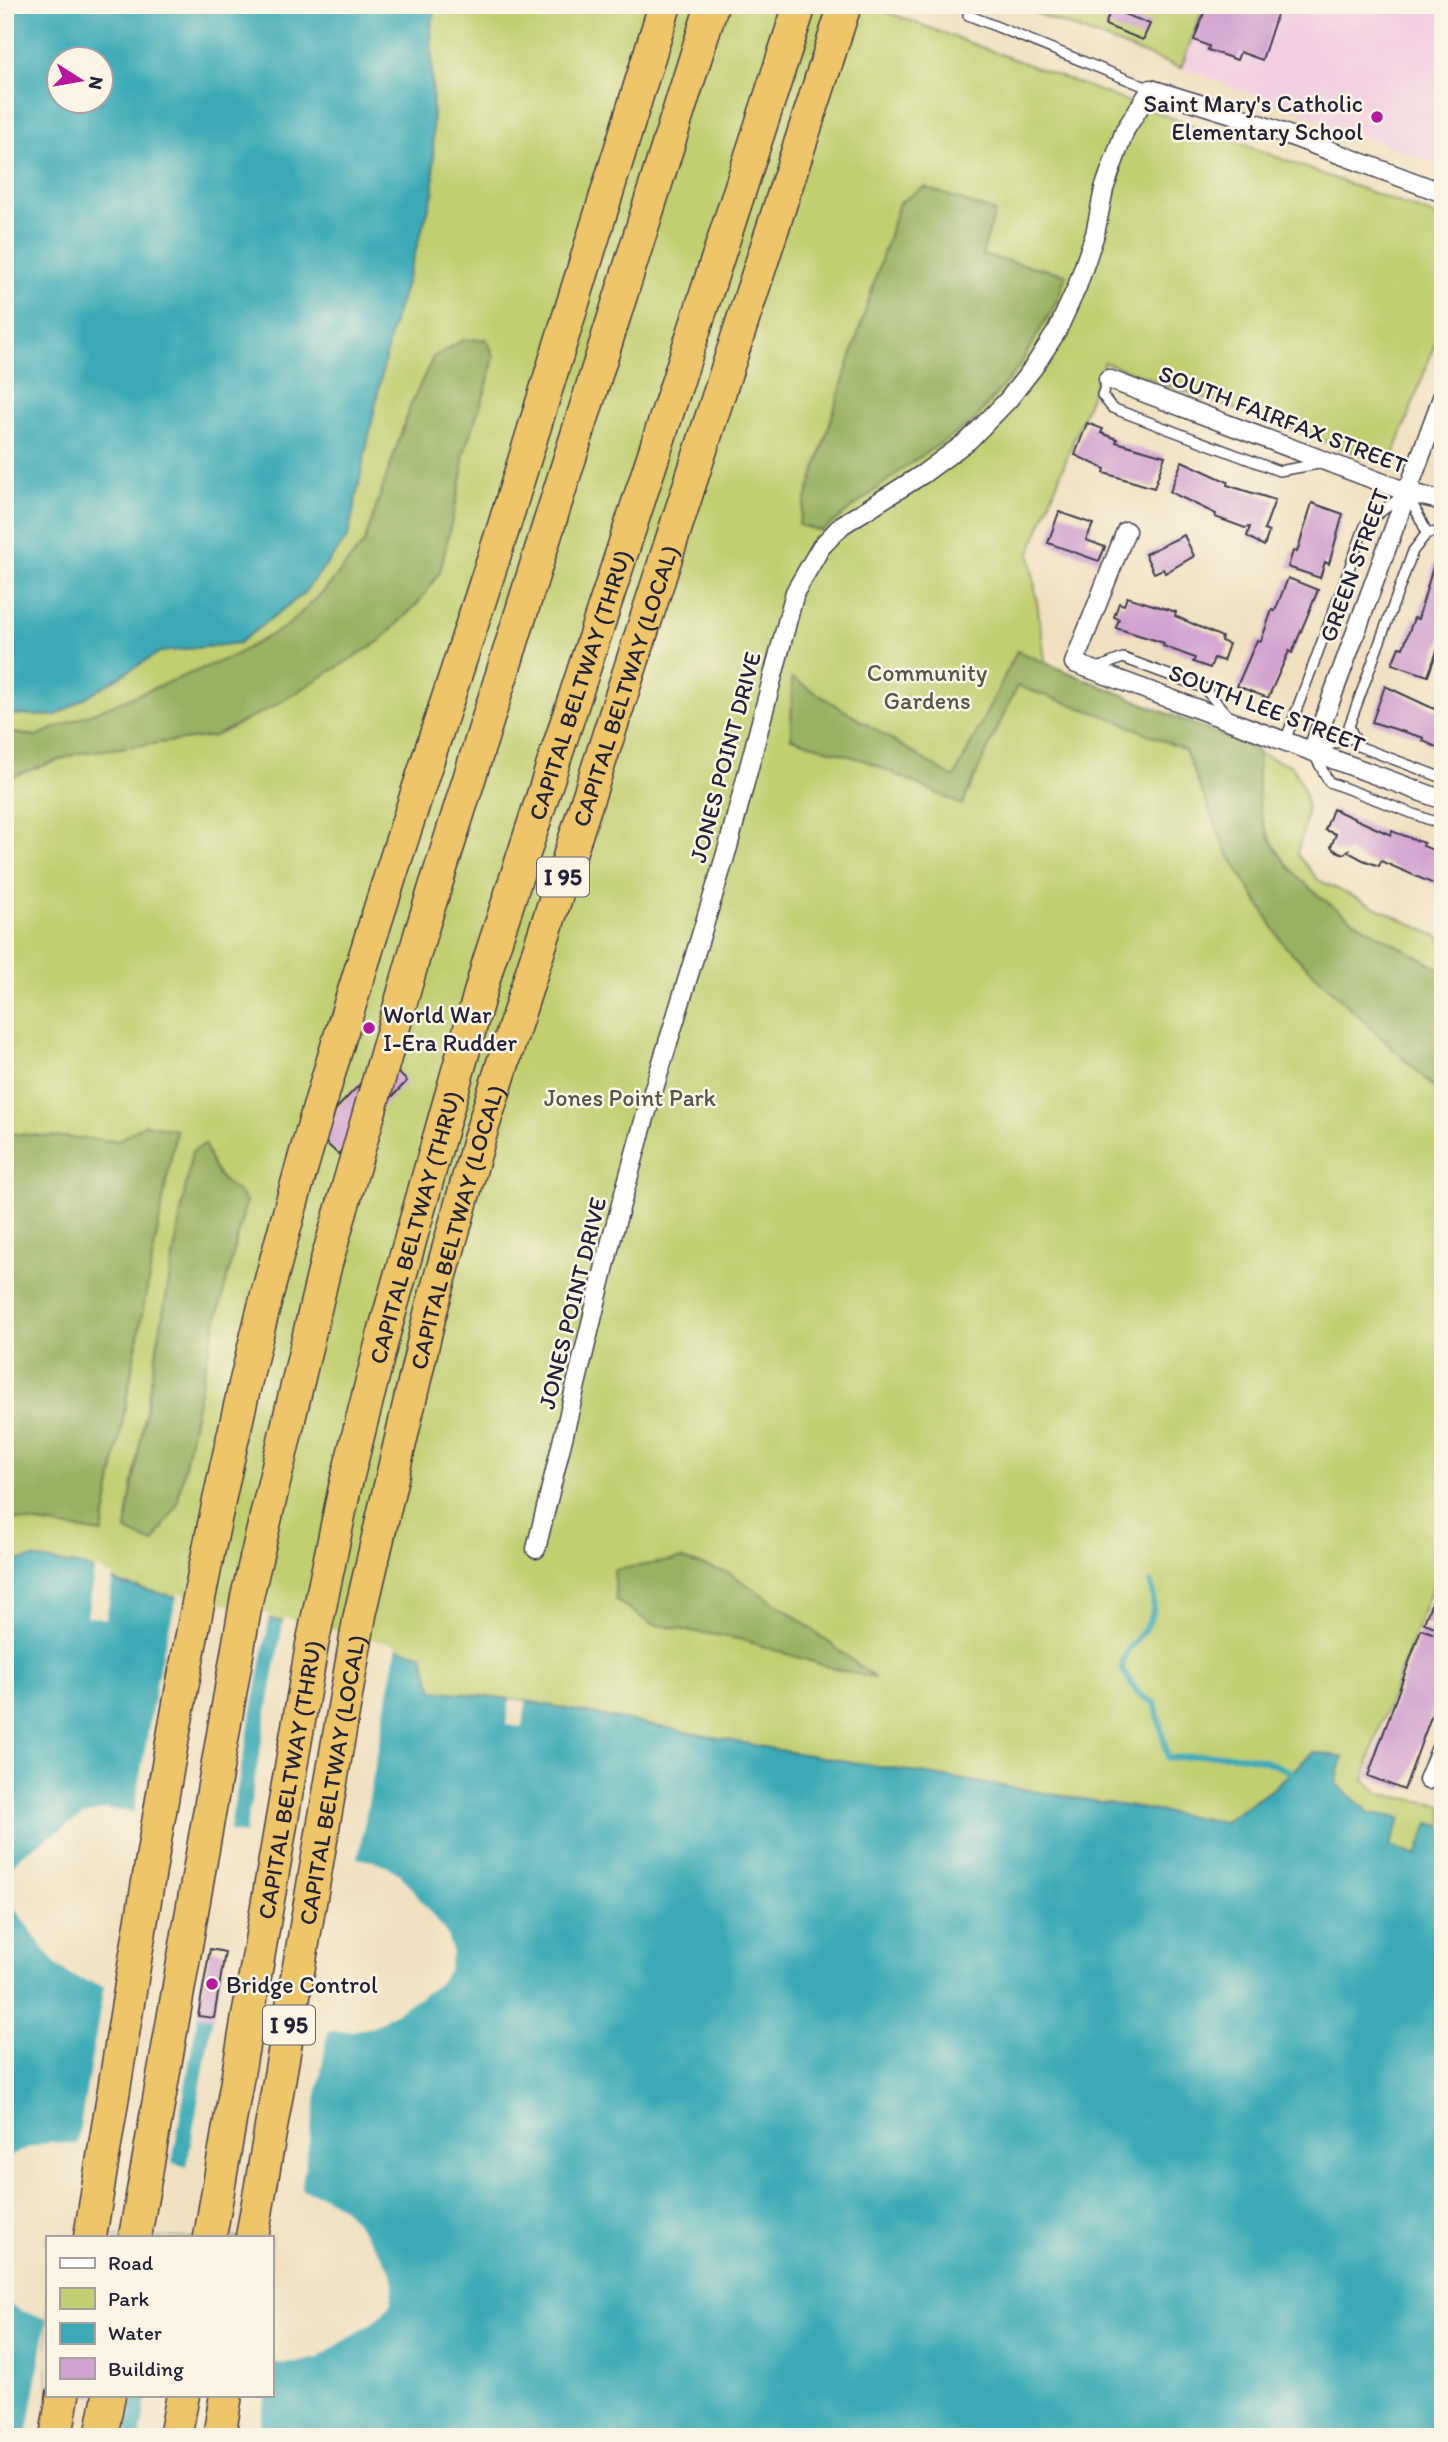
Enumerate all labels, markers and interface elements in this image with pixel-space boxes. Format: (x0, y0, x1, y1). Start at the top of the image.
north arrow (46, 46, 116, 116)
text: N (84, 75, 109, 92)
place label: Saint Mary's Catholic Elementary School (1144, 89, 1363, 146)
marker: Saint Mary's Catholic Elementary School (1369, 109, 1385, 125)
street label: SOUTH FAIRFAX STREET (1155, 358, 1412, 480)
street label: GREEN STREET (1313, 484, 1395, 646)
street label: CAPITAL BELTWAY (LOCAL) (565, 541, 684, 830)
street label: CAPITAL BELTWAY (THRU) (521, 546, 636, 824)
street label: JONES POINT DRIVE (683, 648, 767, 866)
street label: SOUTH LEE STREET (1165, 657, 1370, 759)
park label: Community Gardens (867, 658, 987, 715)
road number: I 95 (537, 858, 589, 897)
place label: World War I-Era Rudder (383, 1000, 518, 1057)
marker: World War I-Era Rudder (361, 1020, 377, 1036)
street label: CAPITAL BELTWAY (LOCAL) (403, 1081, 510, 1372)
park label: Jones Point Park (544, 1083, 717, 1112)
street label: CAPITAL BELTWAY (THRU) (362, 1087, 466, 1367)
street label: JONES POINT DRIVE (532, 1194, 612, 1412)
street label: CAPITAL BELTWAY (LOCAL) (292, 1632, 371, 1927)
street label: CAPITAL BELTWAY (THRU) (251, 1638, 327, 1921)
place label: Bridge Control (226, 1970, 378, 1999)
marker: Bridge Control (204, 1976, 220, 1992)
road number: I 95 (263, 2006, 315, 2044)
legend (46, 2236, 273, 2396)
text: Road (108, 2250, 154, 2275)
text: Park (108, 2286, 150, 2311)
text: Water (108, 2320, 162, 2345)
text: Building (108, 2356, 184, 2381)

